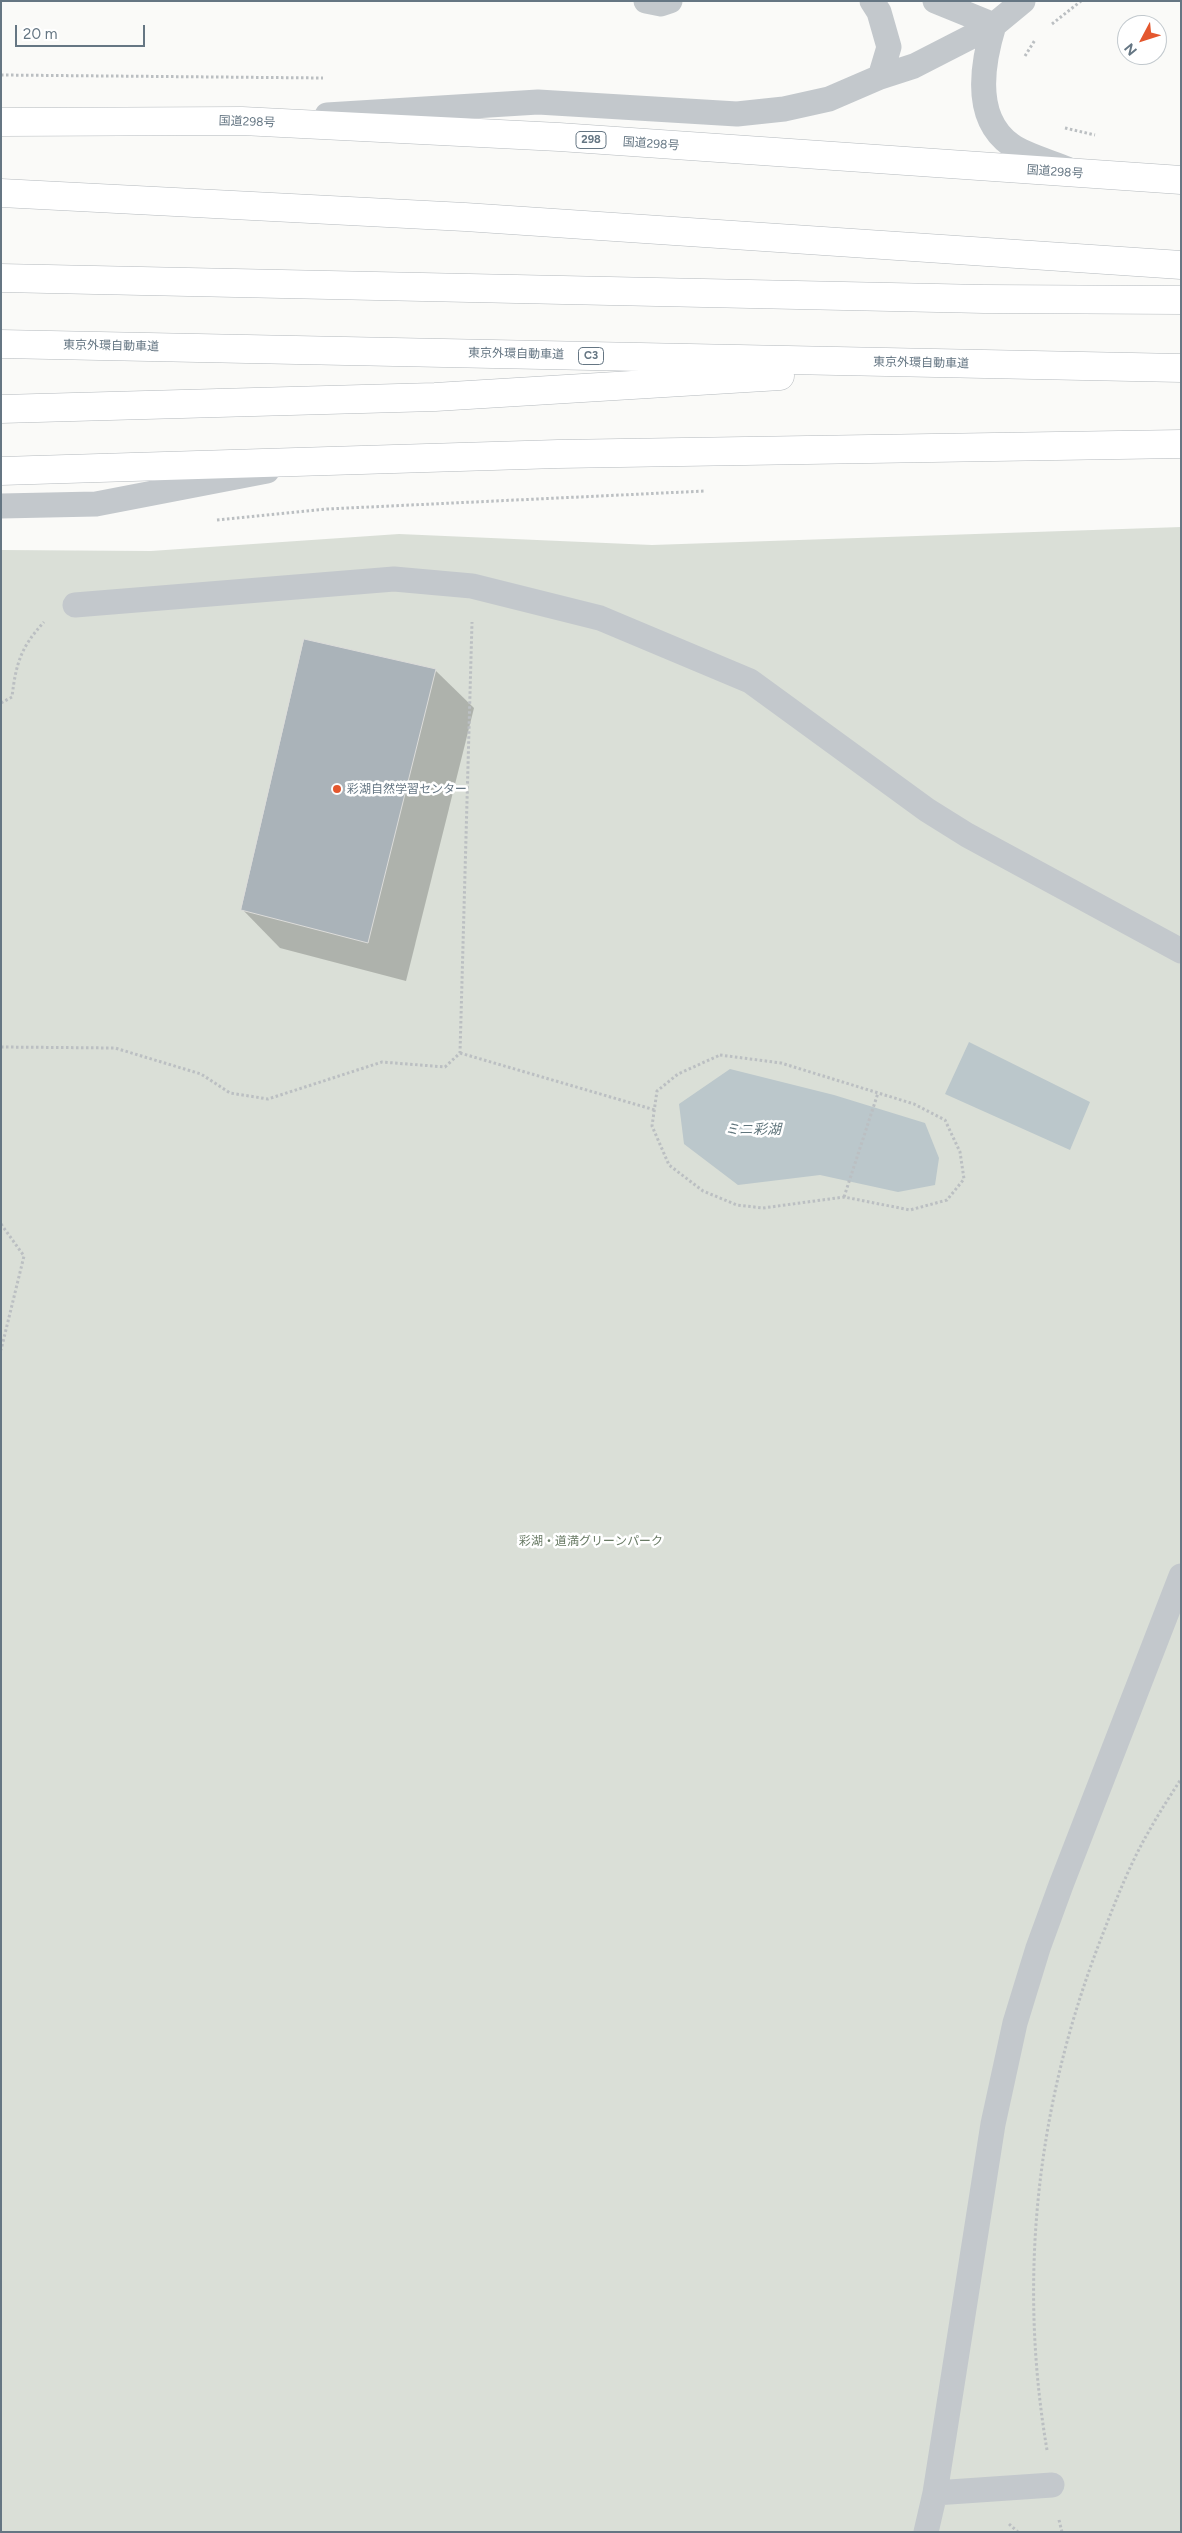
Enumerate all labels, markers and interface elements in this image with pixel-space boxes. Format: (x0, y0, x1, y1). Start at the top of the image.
scale bar (18, 15, 148, 47)
north arrow (1117, 15, 1167, 65)
text: 20 m (23, 25, 57, 43)
text: N (1121, 40, 1141, 59)
street label: 国道298号 (218, 114, 276, 130)
road number: 298 (576, 132, 606, 148)
street label: 国道298号 (622, 135, 680, 153)
street label: 国道298号 (1026, 163, 1084, 181)
street label: 東京外環自動車道 (63, 338, 159, 354)
street label: 東京外環自動車道 (468, 346, 564, 362)
road number: C3 (578, 348, 604, 364)
street label: 東京外環自動車道 (873, 355, 969, 371)
place label: 彩湖自然学習センター (347, 782, 467, 796)
marker: 彩湖自然学習センター (331, 783, 343, 795)
water label: ミニ彩湖 (725, 1122, 781, 1138)
park label: 彩湖・道満グリーンパーク (519, 1534, 663, 1548)

